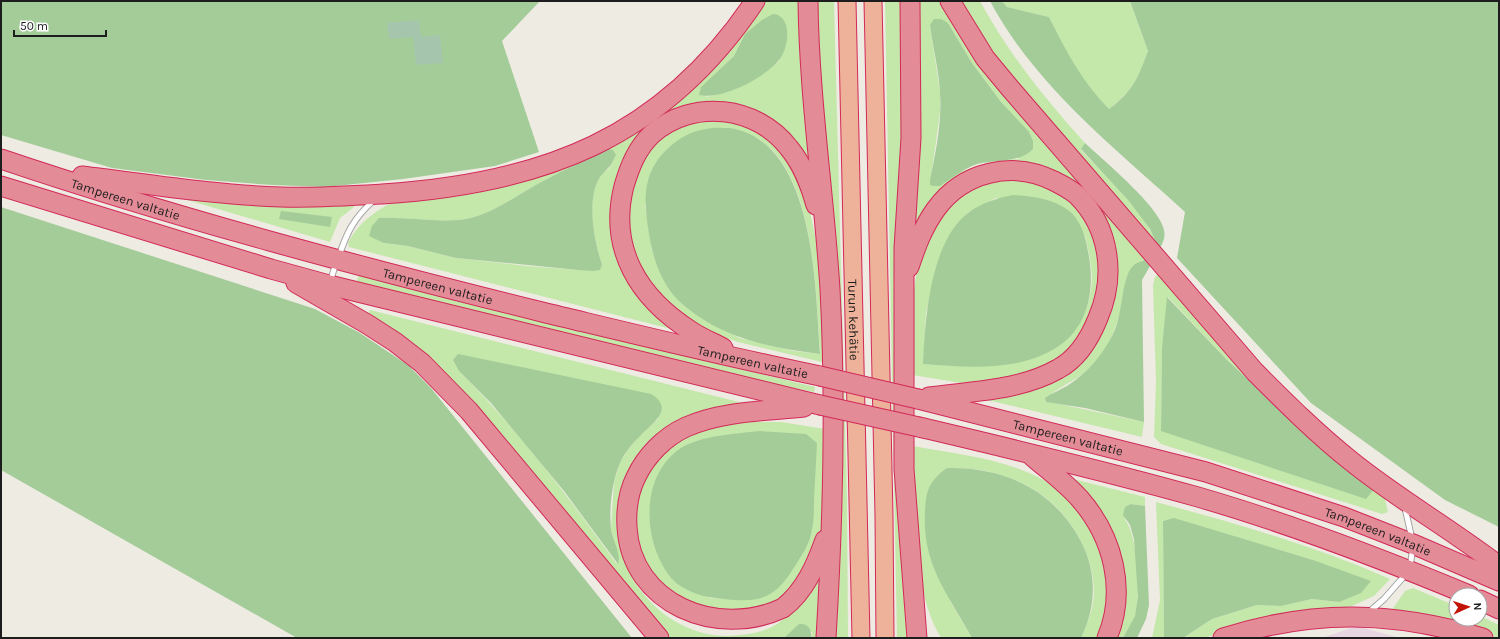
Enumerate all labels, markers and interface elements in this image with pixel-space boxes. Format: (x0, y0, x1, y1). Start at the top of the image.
scale bar (14, 12, 106, 38)
text: 50 m (20, 19, 48, 33)
street label: Tampereen valtatie (69, 176, 182, 223)
street label: Tampereen valtatie (381, 265, 495, 308)
street label: Turun kehätie (845, 279, 862, 361)
street label: Tampereen valtatie (696, 342, 810, 381)
street label: Tampereen valtatie (1012, 416, 1125, 459)
street label: Tampereen valtatie (1323, 504, 1434, 559)
north arrow (1448, 587, 1488, 627)
text: N (1471, 602, 1484, 611)

